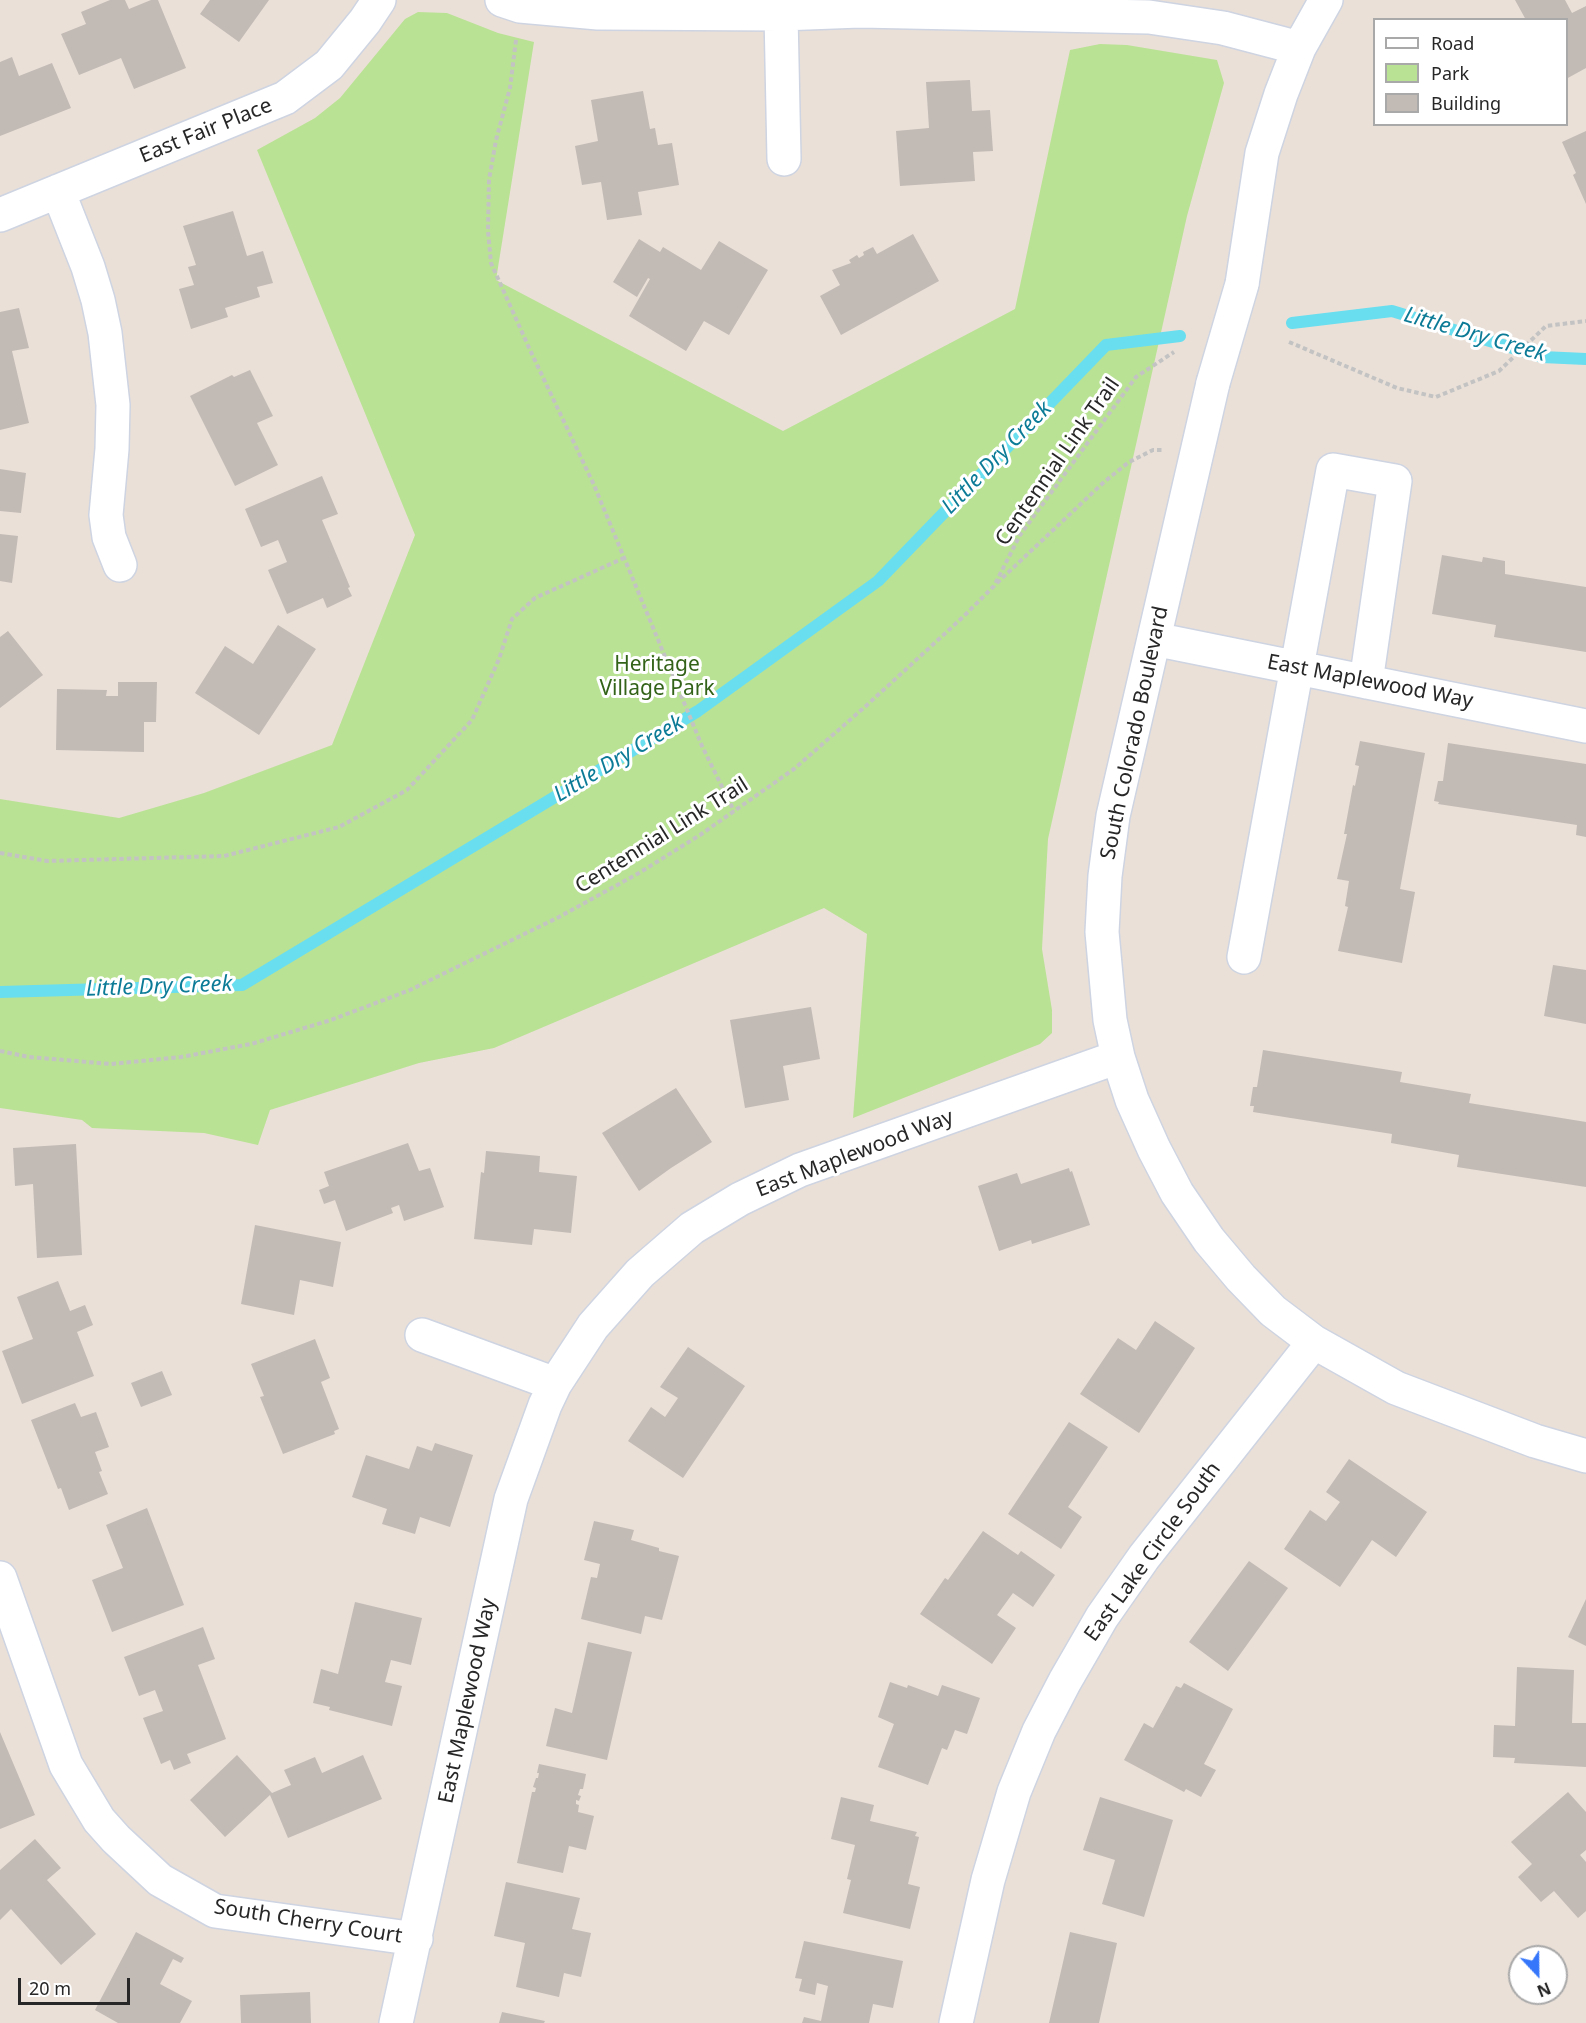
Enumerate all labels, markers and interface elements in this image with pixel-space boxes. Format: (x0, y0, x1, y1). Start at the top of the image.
legend (1373, 18, 1568, 126)
text: Road (1431, 31, 1474, 55)
text: Park (1431, 61, 1469, 85)
text: Building (1431, 91, 1501, 115)
street label: East Fair Place (136, 93, 276, 169)
water label: Little Dry Creek (1401, 302, 1549, 368)
street label: Centennial Link Trail (991, 373, 1125, 551)
water label: Little Dry Creek (937, 396, 1057, 520)
street label: South Colorado Boulevard (1096, 604, 1174, 862)
street label: East Maplewood Way (1265, 650, 1475, 714)
park label: Heritage Village Park (599, 652, 715, 702)
water label: Little Dry Creek (549, 710, 689, 808)
street label: Centennial Link Trail (571, 773, 753, 899)
water label: Little Dry Creek (85, 971, 233, 1003)
street label: East Maplewood Way (753, 1105, 957, 1203)
street label: East Lake Circle South (1080, 1457, 1226, 1647)
street label: East Maplewood Way (434, 1596, 502, 1806)
street label: South Cherry Court (212, 1895, 404, 1949)
north arrow (1508, 1945, 1568, 2005)
scale bar (21, 1966, 134, 2004)
text: 20 m (29, 1976, 71, 2000)
text: N (1534, 1977, 1554, 2002)

